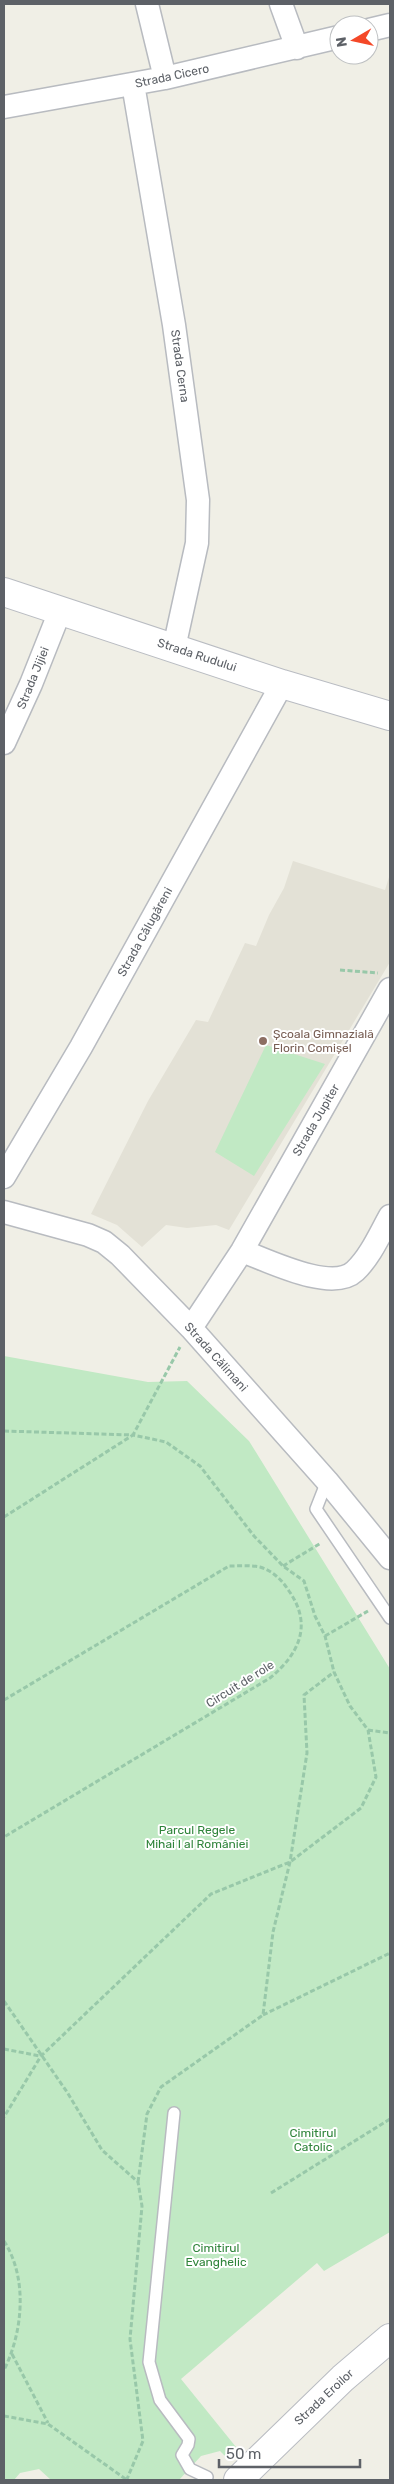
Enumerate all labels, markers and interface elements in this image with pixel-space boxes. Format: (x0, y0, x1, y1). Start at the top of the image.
north arrow (329, 15, 379, 65)
text: N (332, 36, 351, 48)
street label: Strada Cicero (134, 61, 210, 91)
street label: Strada Cerna (168, 329, 192, 403)
street label: Strada Rudului (156, 636, 238, 674)
street label: Strada Jijiei (14, 645, 52, 711)
street label: Strada Călugăreni (115, 885, 175, 979)
place label: Școala Gimnazială Florin Comișel (273, 1027, 374, 1055)
marker: Școala Gimnazială Florin Comișel (257, 1035, 269, 1047)
street label: Strada Jupiter (290, 1081, 342, 1158)
street label: Strada Călimani (181, 1320, 251, 1394)
street label: Circuit de role (203, 1657, 277, 1710)
park label: Parcul Regele Mihai I al României (146, 1823, 248, 1851)
park label: Cimitirul Catolic (290, 2126, 336, 2154)
park label: Cimitirul Evanghelic (185, 2241, 247, 2269)
street label: Strada Eroilor (291, 2366, 357, 2428)
scale bar (219, 2436, 360, 2468)
text: 50 m (226, 2445, 261, 2463)

